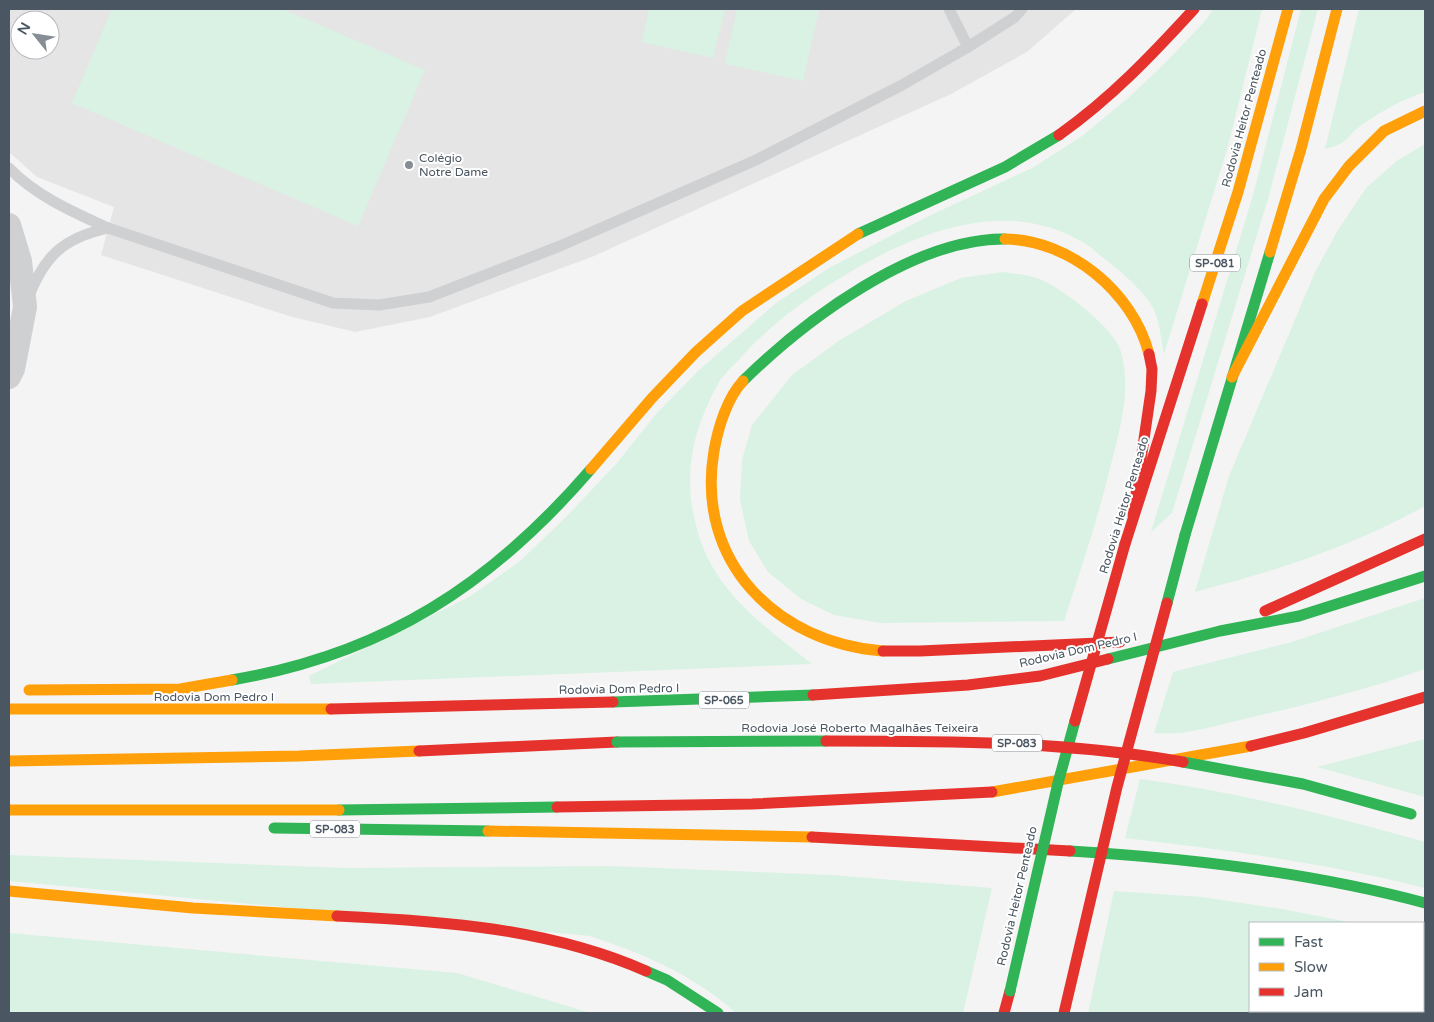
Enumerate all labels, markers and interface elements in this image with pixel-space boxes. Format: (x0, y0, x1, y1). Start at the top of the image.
north arrow (10, 10, 60, 60)
text: N (14, 20, 34, 38)
street label: Rodovia Heitor Penteado (1219, 47, 1269, 189)
place label: Colégio Notre Dame (419, 151, 488, 179)
marker: Colégio Notre Dame (403, 159, 415, 171)
road number: SP-081 (1190, 254, 1240, 272)
street label: Rodovia Heitor Penteado (1096, 435, 1152, 575)
street label: Rodovia Dom Pedro I (1018, 630, 1138, 670)
street label: Rodovia Dom Pedro I (559, 681, 679, 697)
street label: Rodovia Dom Pedro I (154, 690, 274, 704)
road number: SP-065 (699, 692, 749, 708)
street label: Rodovia José Roberto Magalhães Teixeira (741, 721, 979, 735)
road number: SP-083 (992, 734, 1042, 751)
road number: SP-083 (310, 821, 360, 838)
street label: Rodovia Heitor Penteado (994, 825, 1040, 967)
legend (1249, 922, 1424, 1012)
text: Fast (1294, 933, 1324, 951)
text: Slow (1294, 958, 1328, 976)
text: Jam (1294, 983, 1323, 1001)

